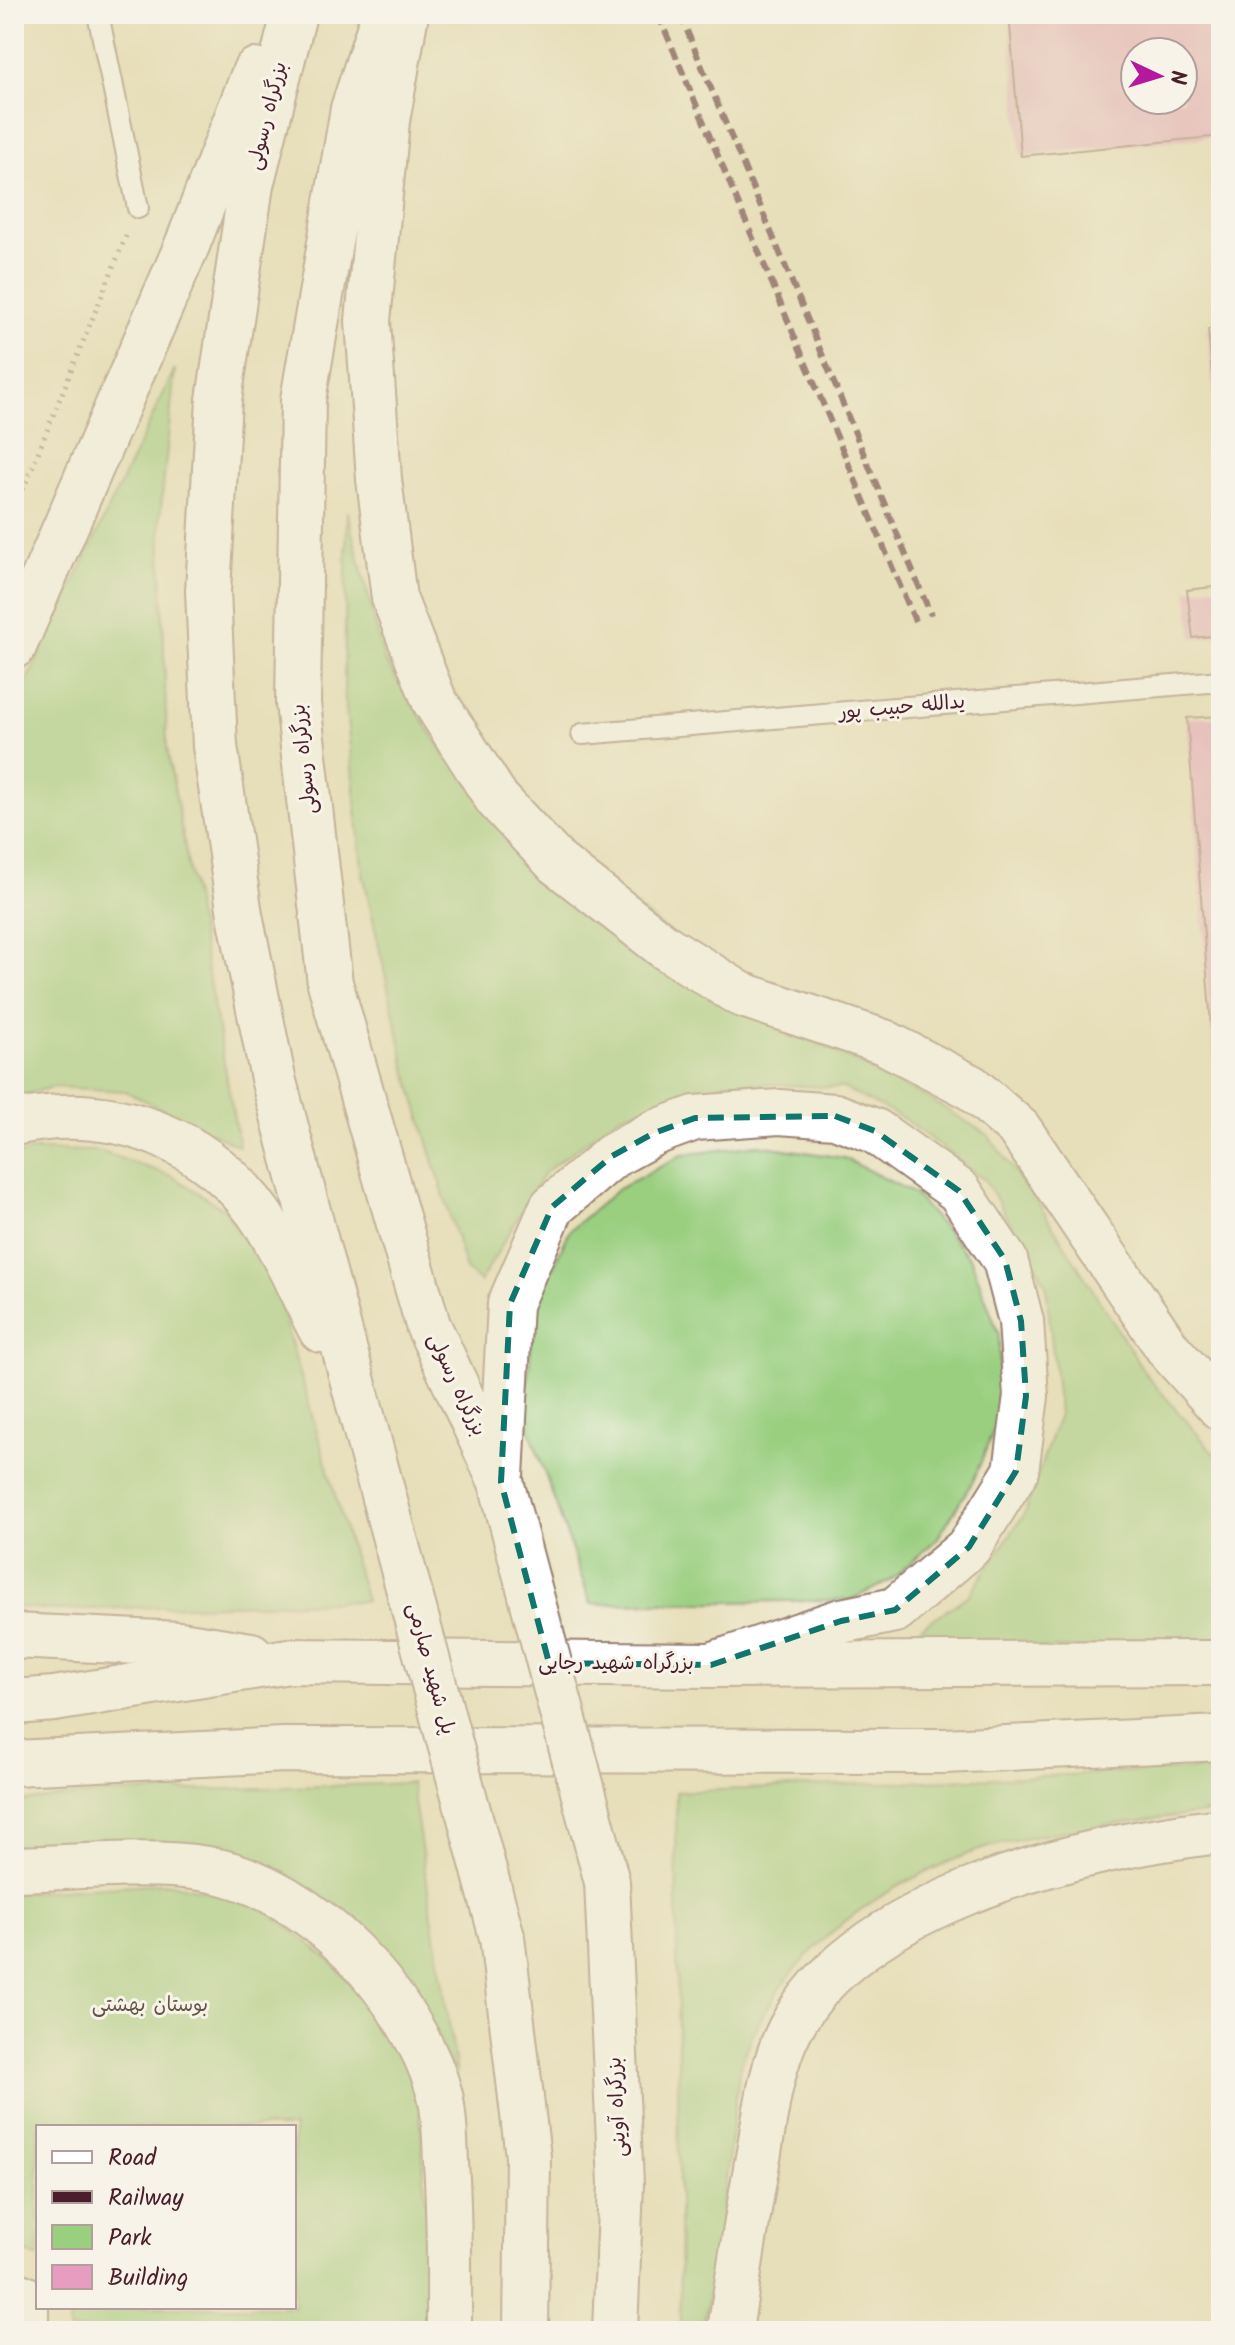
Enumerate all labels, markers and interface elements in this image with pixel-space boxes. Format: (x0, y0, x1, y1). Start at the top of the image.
north arrow (1119, 36, 1199, 116)
street label: بزرگراه رسولی (239, 58, 297, 174)
text: N (1159, 69, 1194, 85)
street label: یدالله حبیب پور (836, 687, 966, 730)
street label: بزرگراه رسولی (283, 702, 327, 816)
street label: بزرگراه رسولی (418, 1328, 494, 1442)
street label: پل شهید صارمی (397, 1599, 463, 1739)
street label: بزرگراه شهید رجایی (538, 1648, 694, 1680)
park label: بوستان بهشتی (92, 1990, 208, 2022)
street label: بزرگراه آوینی (599, 2056, 637, 2158)
legend (36, 2125, 296, 2309)
text: Road (108, 2139, 157, 2178)
text: Railway (108, 2179, 184, 2218)
text: Park (108, 2219, 152, 2258)
text: Building (108, 2259, 188, 2298)

